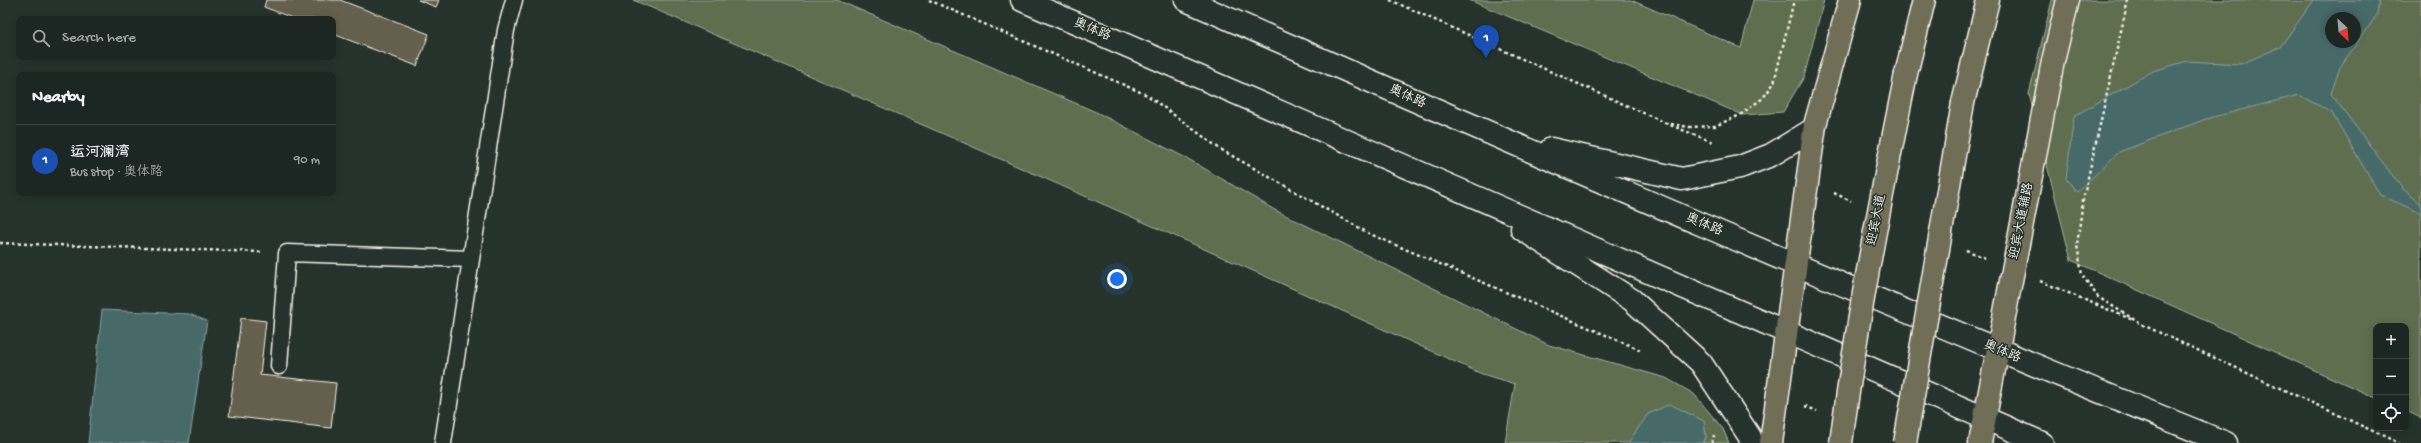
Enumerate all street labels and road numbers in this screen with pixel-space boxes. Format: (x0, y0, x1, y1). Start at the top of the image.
street label: 奥体路 (1071, 15, 1113, 45)
street label: 奥体路 (1386, 81, 1428, 112)
street label: 迎宾大道辅路 (2006, 181, 2037, 261)
street label: 迎宾大道 (1864, 193, 1889, 247)
street label: 奥体路 (1683, 210, 1725, 240)
street label: 奥体路 (1981, 337, 2023, 367)

